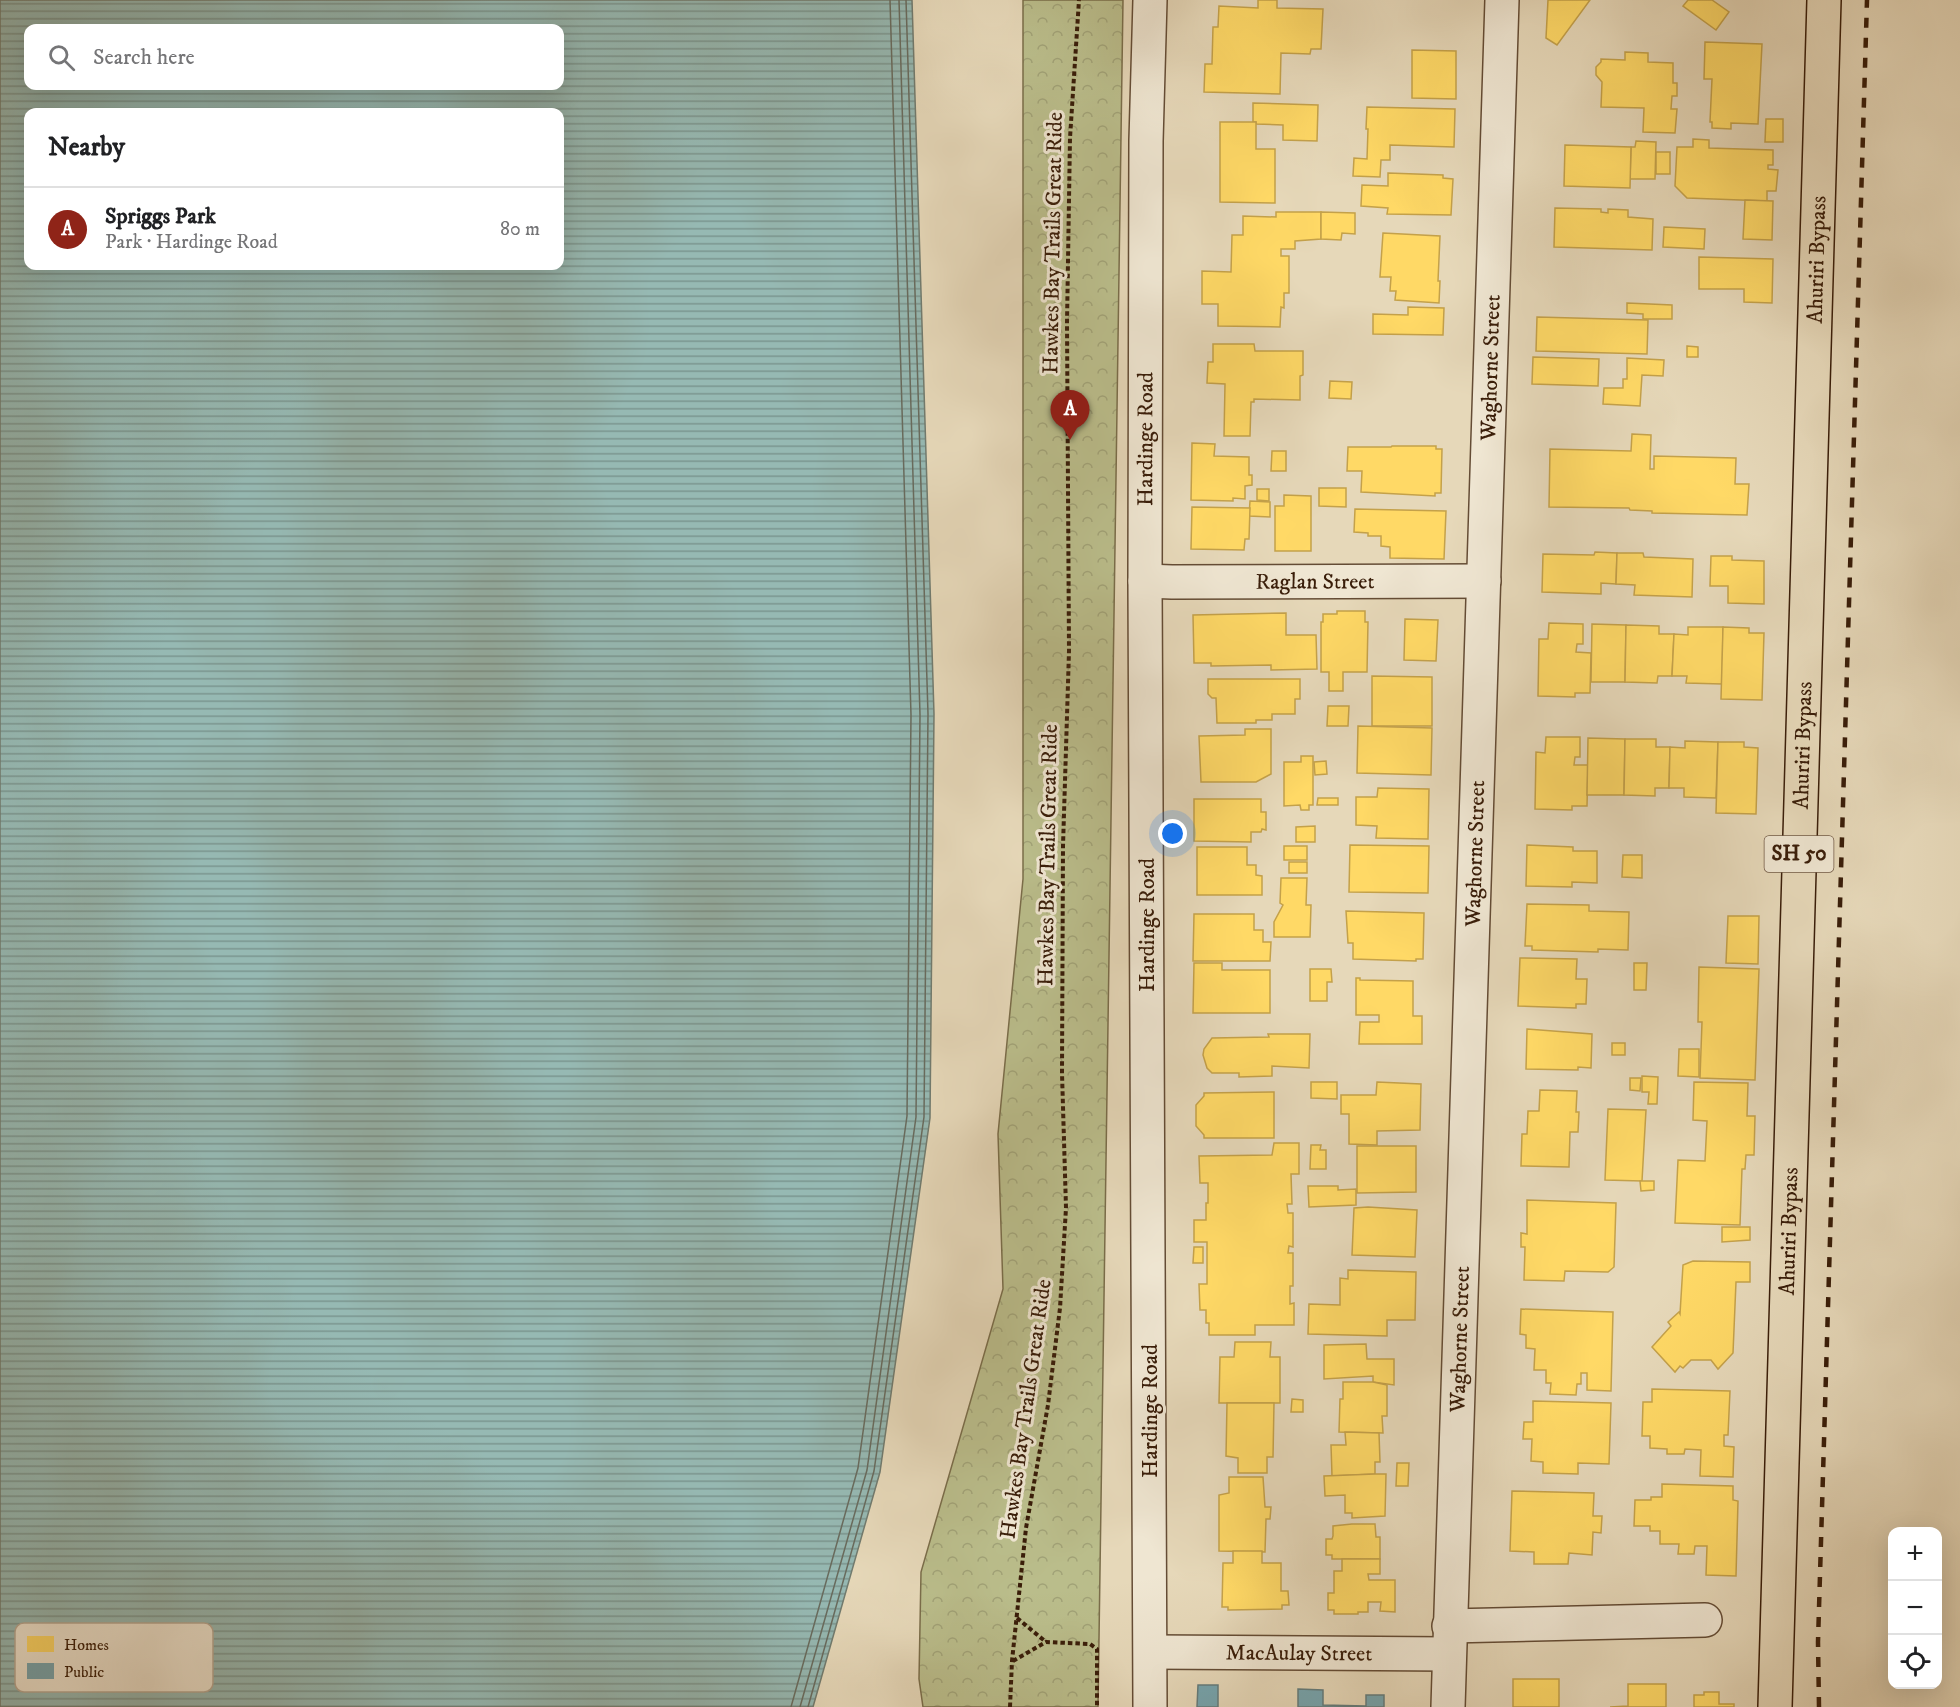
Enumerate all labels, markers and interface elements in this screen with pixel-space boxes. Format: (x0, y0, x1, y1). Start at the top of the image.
search box (24, 24, 564, 90)
icon: search (45, 41, 78, 74)
text: Search here (93, 44, 195, 71)
street label: Hawkes Bay Trails Great Ride (1037, 112, 1069, 374)
text: Nearby (48, 131, 125, 164)
street label: Ahuriri Bypass (1801, 195, 1832, 324)
text: Spriggs Park (105, 203, 216, 230)
text: A (61, 217, 74, 242)
text: 80 m (500, 217, 540, 242)
text: Park · Hardinge Road (105, 230, 278, 255)
street label: Waghorne Street (1475, 294, 1506, 442)
street label: Hardinge Road (1132, 372, 1159, 506)
pin: A (1050, 390, 1090, 440)
street label: Raglan Street (1255, 568, 1375, 595)
street label: Ahuriri Bypass (1787, 681, 1818, 810)
street label: Hawkes Bay Trails Great Ride (1032, 724, 1064, 986)
street label: Waghorne Street (1459, 780, 1491, 928)
your location (1158, 819, 1187, 848)
road number: SH 50 (1764, 836, 1834, 872)
street label: Hardinge Road (1134, 858, 1161, 992)
street label: Ahuriri Bypass (1773, 1167, 1804, 1296)
street label: Waghorne Street (1444, 1266, 1475, 1414)
street label: Hawkes Bay Trails Great Ride (994, 1277, 1058, 1541)
street label: Hardinge Road (1137, 1344, 1164, 1478)
map controls (1888, 1527, 1942, 1689)
button: + (1888, 1527, 1942, 1581)
button: − (1888, 1581, 1942, 1635)
legend (15, 1623, 213, 1692)
text: Homes (64, 1635, 109, 1655)
button: locate (1888, 1635, 1942, 1689)
street label: MacAulay Street (1226, 1639, 1372, 1667)
text: Public (64, 1662, 104, 1682)

